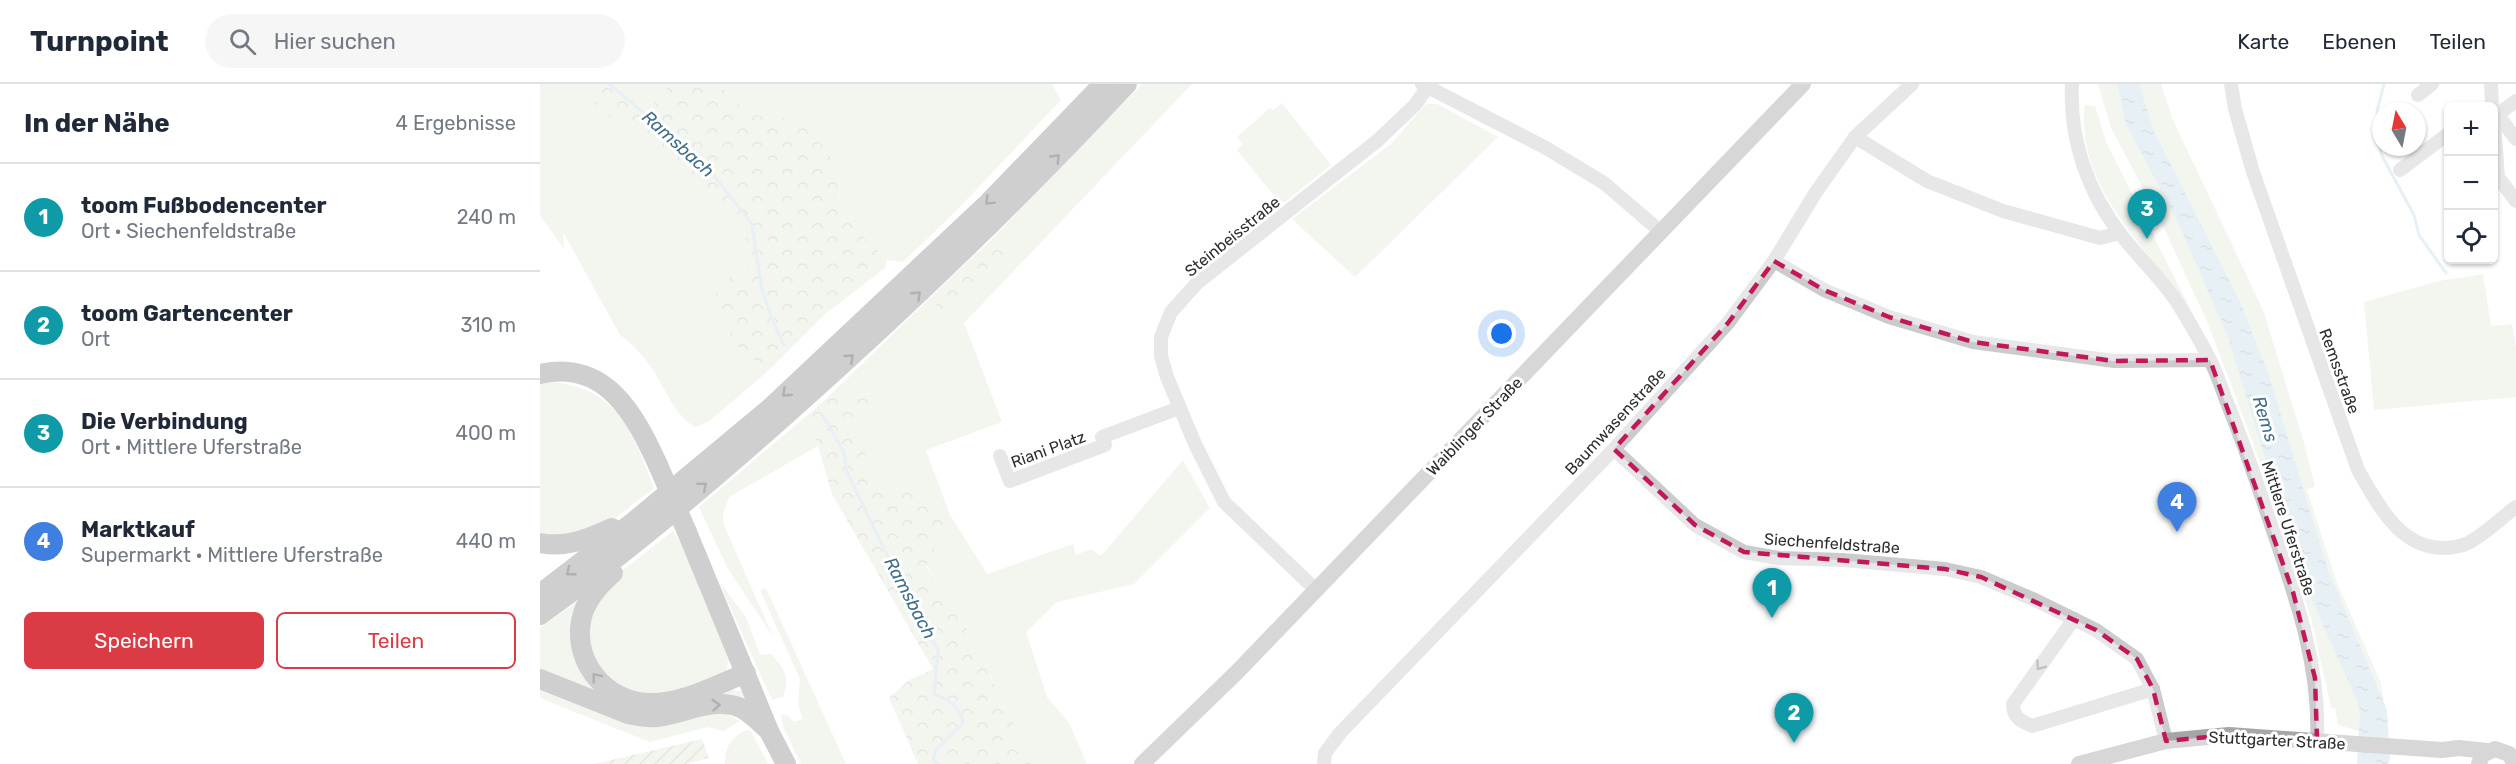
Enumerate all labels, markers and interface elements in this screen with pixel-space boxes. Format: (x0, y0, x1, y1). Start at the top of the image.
search box (205, 14, 625, 68)
text: Turnpoint (30, 25, 169, 58)
icon: search (226, 25, 259, 58)
text: Hier suchen (274, 28, 396, 55)
text: Karte (2237, 29, 2289, 54)
text: Ebenen (2322, 29, 2396, 54)
text: Teilen (2429, 29, 2486, 54)
north arrow (2372, 102, 2426, 156)
map controls (2444, 102, 2498, 264)
button: + (2444, 102, 2498, 156)
water label: Ramsbach (637, 106, 719, 182)
text: In der Nähe (24, 108, 170, 139)
text: 4 Ergebnisse (396, 111, 516, 135)
one-way arrow (1049, 154, 1060, 164)
button: − (2444, 156, 2498, 210)
pin: 3 (2128, 190, 2166, 239)
text: toom Fußbodencenter (81, 192, 326, 219)
street label: Steinbeisstraße (1181, 192, 1284, 281)
one-way arrow (986, 194, 996, 205)
text: 1 (39, 205, 48, 229)
text: 240 m (457, 205, 516, 229)
button: locate (2444, 210, 2498, 264)
text: Ort · Siechenfeldstraße (81, 219, 296, 243)
one-way arrow (910, 291, 921, 302)
text: toom Gartencenter (81, 300, 293, 327)
text: 2 (37, 313, 50, 337)
text: 310 m (460, 313, 516, 337)
your location (1487, 319, 1516, 348)
street label: Remsstraße (2315, 326, 2364, 416)
text: Ort (81, 327, 110, 351)
one-way arrow (843, 354, 854, 365)
street label: Baumwasenstraße (1561, 364, 1670, 479)
street label: Waiblinger Straße (1422, 373, 1526, 480)
one-way arrow (782, 386, 793, 397)
water label: Rems (2248, 393, 2282, 445)
text: Die Verbindung (81, 408, 248, 435)
text: 3 (37, 421, 50, 445)
text: 400 m (456, 421, 516, 445)
street label: Riani Platz (1008, 427, 1088, 472)
text: Ort · Mittlere Uferstraße (81, 435, 302, 459)
street label: Mittlere Uferstraße (2258, 458, 2319, 598)
one-way arrow (696, 482, 707, 493)
pin: 4 (2158, 482, 2196, 532)
text: Marktkauf (81, 516, 195, 543)
text: 4 (37, 529, 50, 553)
text: 440 m (456, 529, 516, 553)
street label: Siechenfeldstraße (1764, 529, 1900, 558)
text: Supermarkt · Mittlere Uferstraße (81, 543, 383, 567)
water label: Ramsbach (879, 553, 941, 643)
one-way arrow (566, 564, 577, 575)
pin: 1 (1752, 568, 1792, 618)
button: Speichern (24, 612, 264, 669)
button: Teilen (276, 612, 516, 669)
one-way arrow (2036, 660, 2047, 671)
one-way arrow (593, 673, 604, 684)
pin: 2 (1774, 694, 1814, 743)
one-way arrow (711, 699, 721, 712)
street label: Stuttgarter Straße (2208, 727, 2346, 754)

